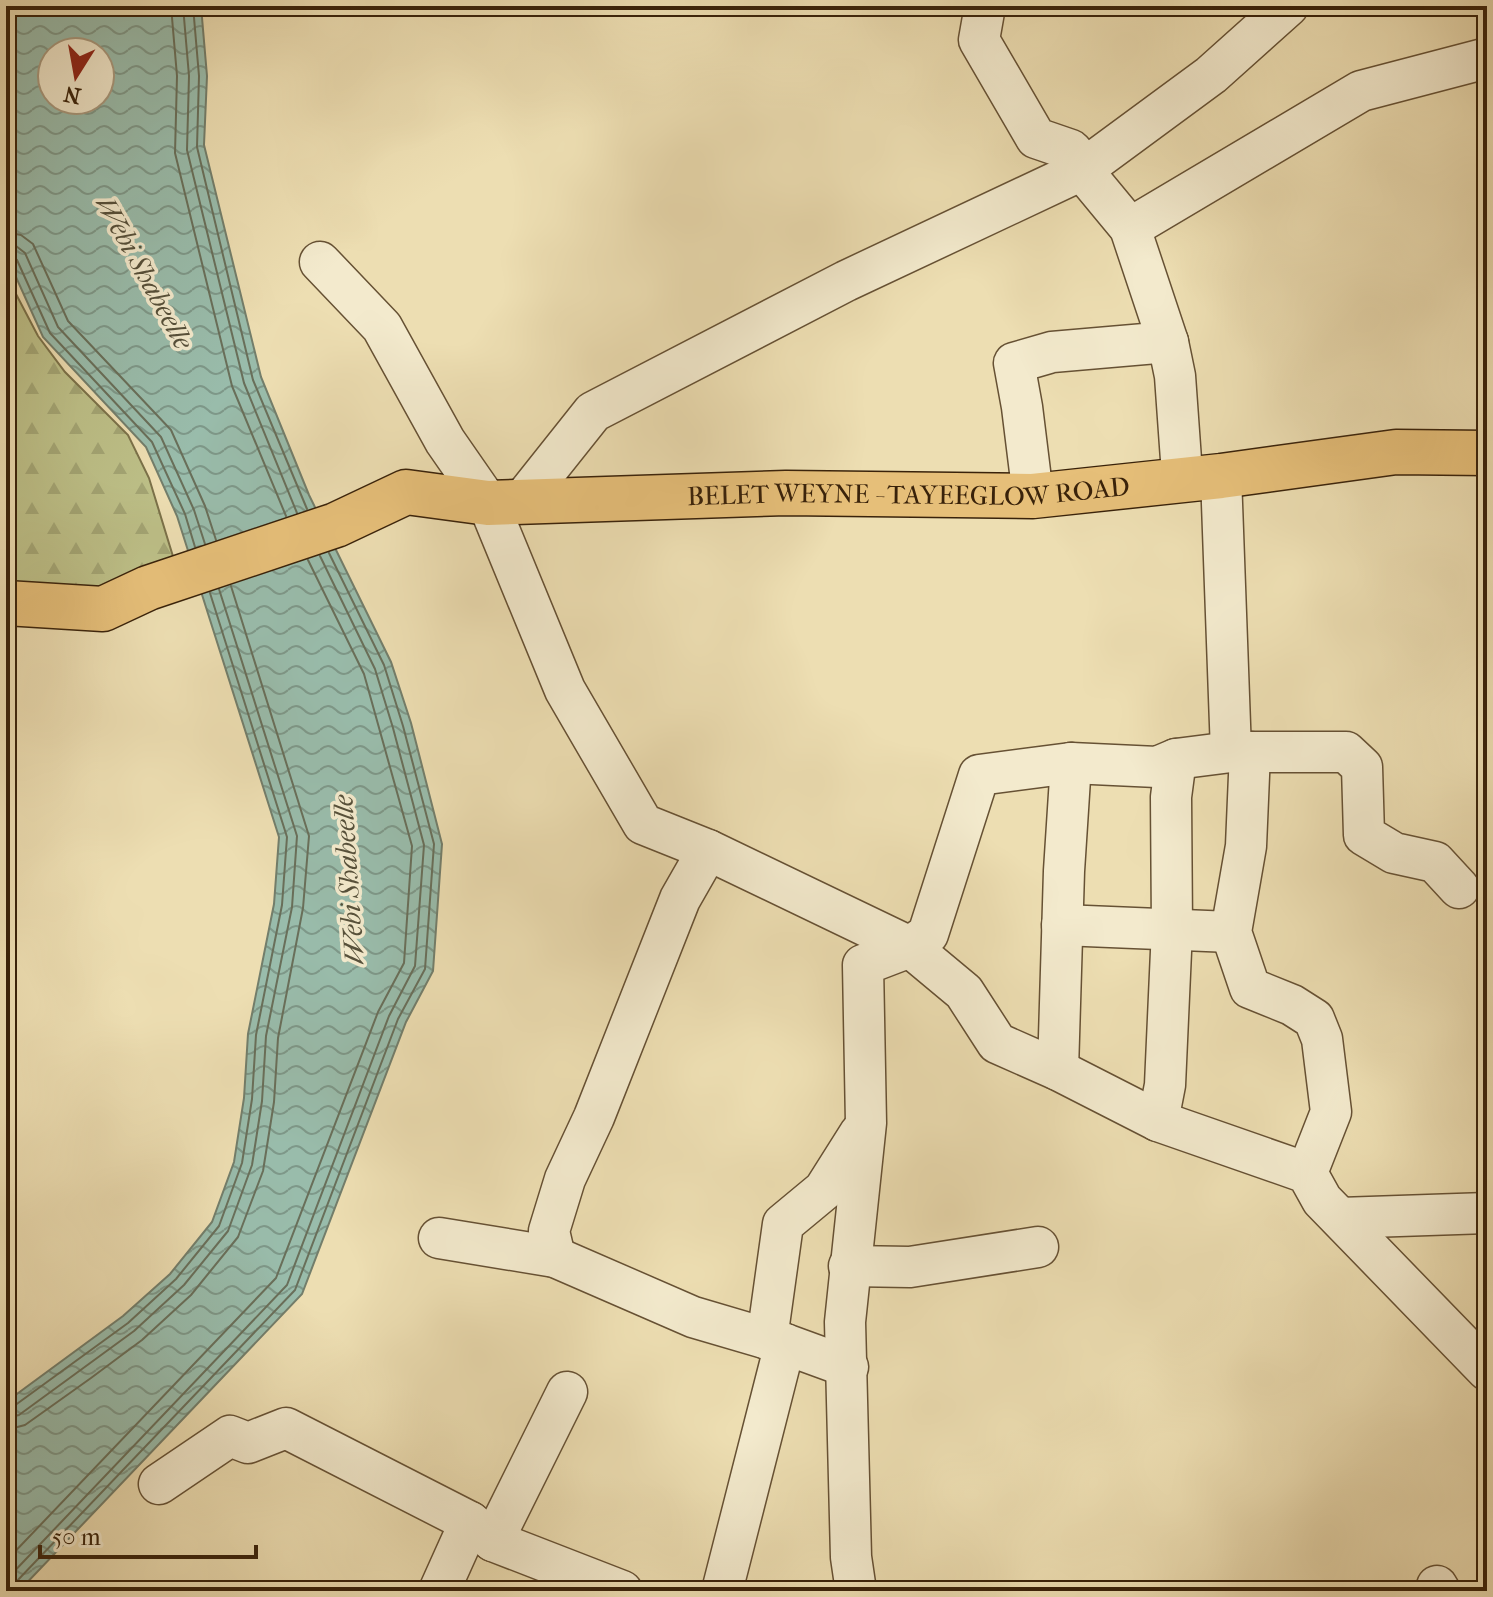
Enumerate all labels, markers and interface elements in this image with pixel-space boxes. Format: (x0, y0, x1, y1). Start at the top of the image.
north arrow (36, 36, 116, 116)
text: N (61, 80, 83, 109)
water label: Webi Shabeelle (89, 190, 201, 355)
street label: BELET WEYNE - TAYEEGLOW ROAD (687, 471, 1131, 513)
water label: Webi Shabeelle (326, 793, 371, 966)
scale bar (40, 1509, 256, 1559)
text: 50 m (52, 1523, 101, 1551)

